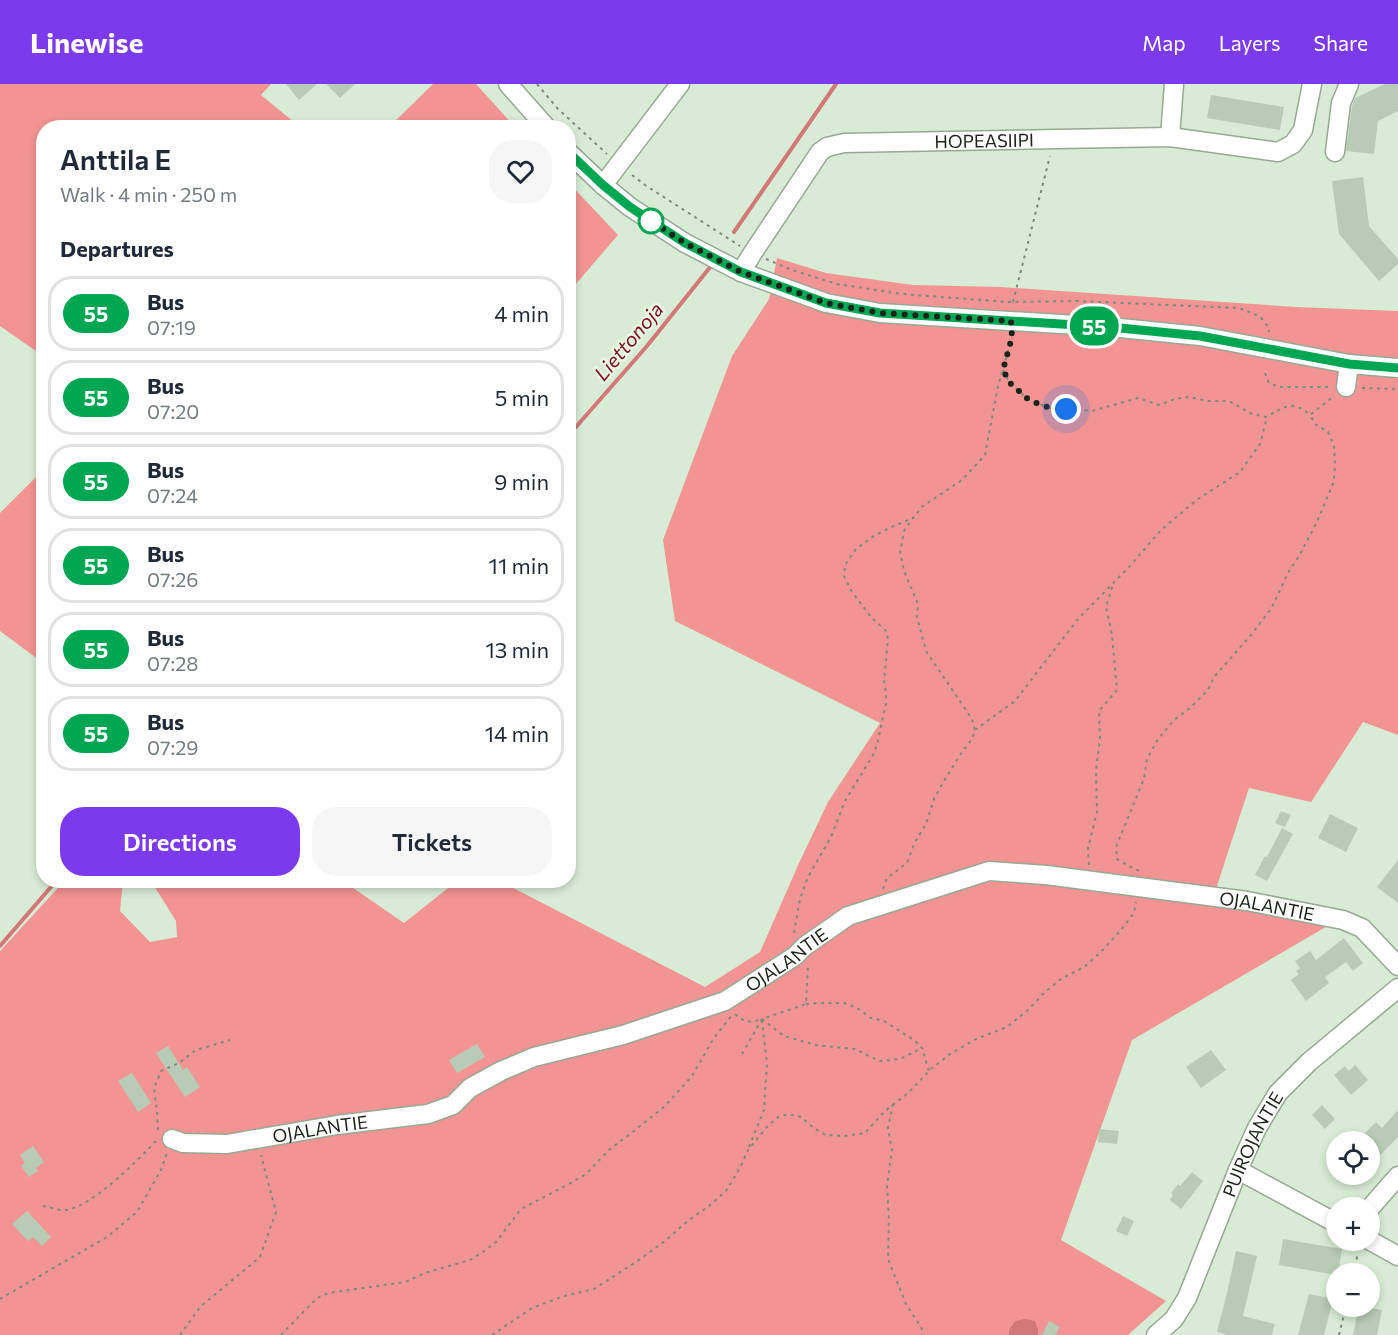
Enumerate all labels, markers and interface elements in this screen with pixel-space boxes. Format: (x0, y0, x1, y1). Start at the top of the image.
text: Linewise (30, 25, 143, 59)
text: Map (1142, 30, 1186, 55)
text: Layers (1219, 30, 1281, 55)
text: Share (1314, 30, 1368, 55)
street label: HOPEASIIPI (934, 129, 1034, 152)
button: heart (489, 140, 552, 203)
text: Anttila E (60, 142, 171, 176)
text: Walk · 4 min · 250 m (60, 182, 237, 206)
unlabelled marker (638, 208, 664, 234)
text: Departures (60, 235, 174, 262)
text: Bus (147, 288, 184, 315)
water label: Liettonoja (589, 297, 667, 385)
text: 4 min (494, 300, 549, 327)
text: 55 (84, 301, 108, 326)
line badge: 55 (1067, 306, 1121, 346)
text: 55 (1082, 314, 1106, 339)
text: 07:19 (147, 315, 196, 339)
text: Bus (147, 372, 184, 399)
text: 5 min (495, 384, 549, 411)
text: 55 (84, 385, 108, 410)
your location (1051, 394, 1081, 424)
text: 07:20 (147, 399, 199, 423)
text: Bus (147, 456, 184, 483)
text: 9 min (494, 468, 549, 495)
text: 55 (84, 469, 108, 494)
text: 07:24 (147, 483, 198, 507)
text: Bus (147, 540, 184, 567)
text: 11 min (489, 552, 549, 579)
text: 55 (84, 553, 108, 578)
text: 07:26 (147, 567, 198, 591)
text: Bus (147, 624, 184, 651)
text: 13 min (485, 636, 549, 663)
text: 55 (84, 637, 108, 662)
text: 07:28 (147, 651, 198, 675)
text: Bus (147, 708, 184, 735)
text: 14 min (485, 720, 549, 747)
text: 55 (84, 721, 108, 746)
text: 07:29 (147, 735, 198, 759)
button: Directions (60, 807, 300, 876)
button: Tickets (312, 807, 552, 876)
street label: OJALANTIE (1218, 887, 1316, 925)
street label: OJALANTIE (741, 923, 831, 996)
street label: PUIROJANTIE (1217, 1088, 1287, 1200)
street label: OJALANTIE (271, 1110, 369, 1147)
map controls (1326, 1131, 1380, 1317)
button: locate (1326, 1131, 1380, 1185)
button: + (1326, 1197, 1380, 1251)
button: − (1326, 1263, 1380, 1317)

